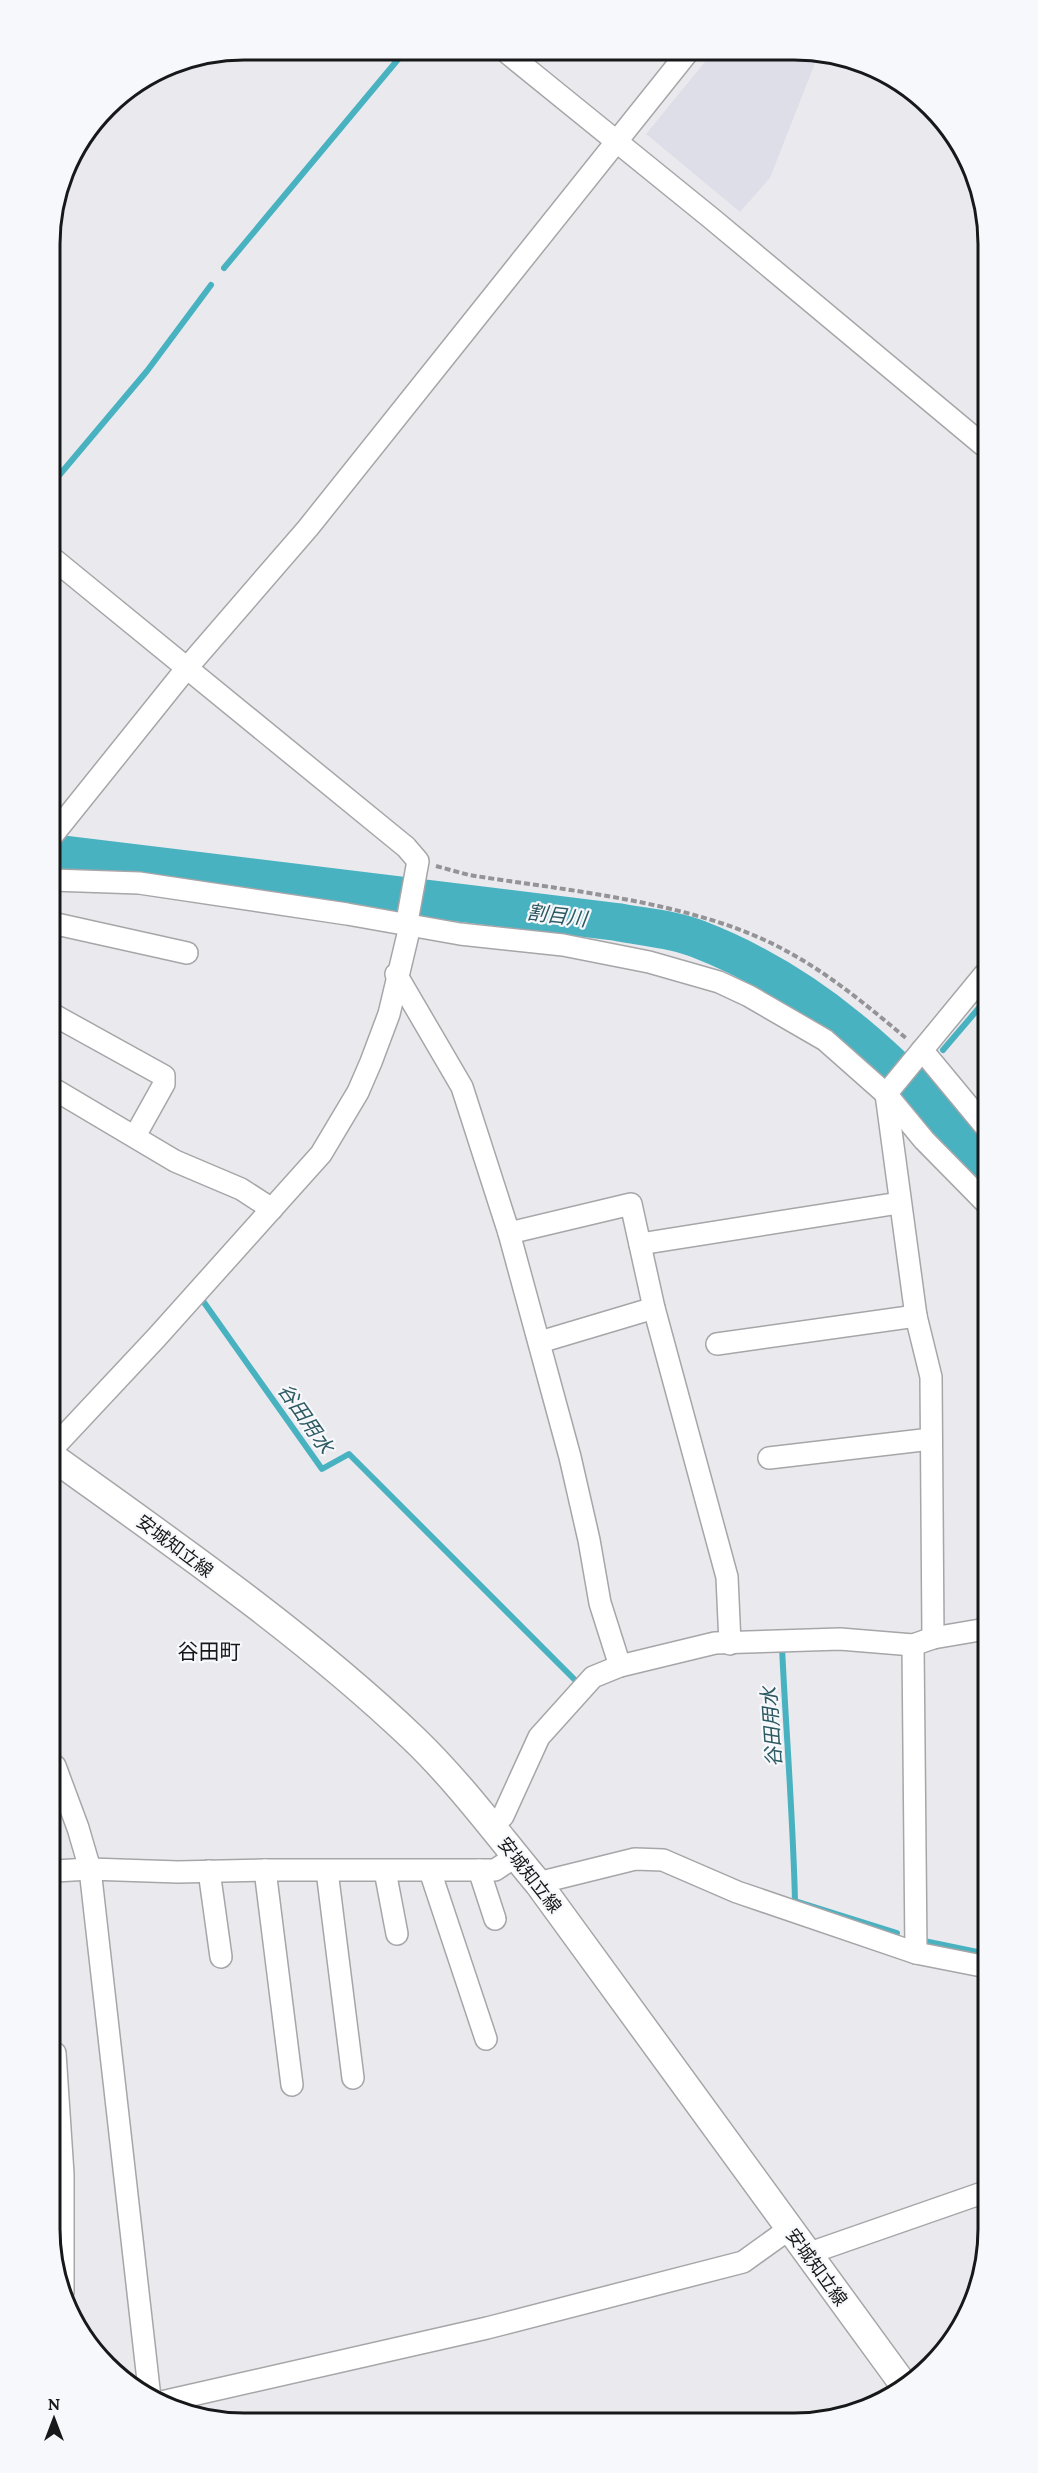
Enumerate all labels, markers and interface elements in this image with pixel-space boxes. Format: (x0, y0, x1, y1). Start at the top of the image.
water label: 割目川 (526, 899, 590, 931)
water label: 谷田用水 (273, 1378, 340, 1460)
street label: 安城知立線 (132, 1510, 218, 1582)
district label: 谷田町 (178, 1638, 241, 1665)
water label: 谷田用水 (756, 1684, 786, 1768)
street label: 安城知立線 (493, 1832, 567, 1918)
street label: 安城知立線 (781, 2224, 853, 2310)
north arrow (24, 2389, 84, 2449)
text: N (48, 2394, 60, 2414)

